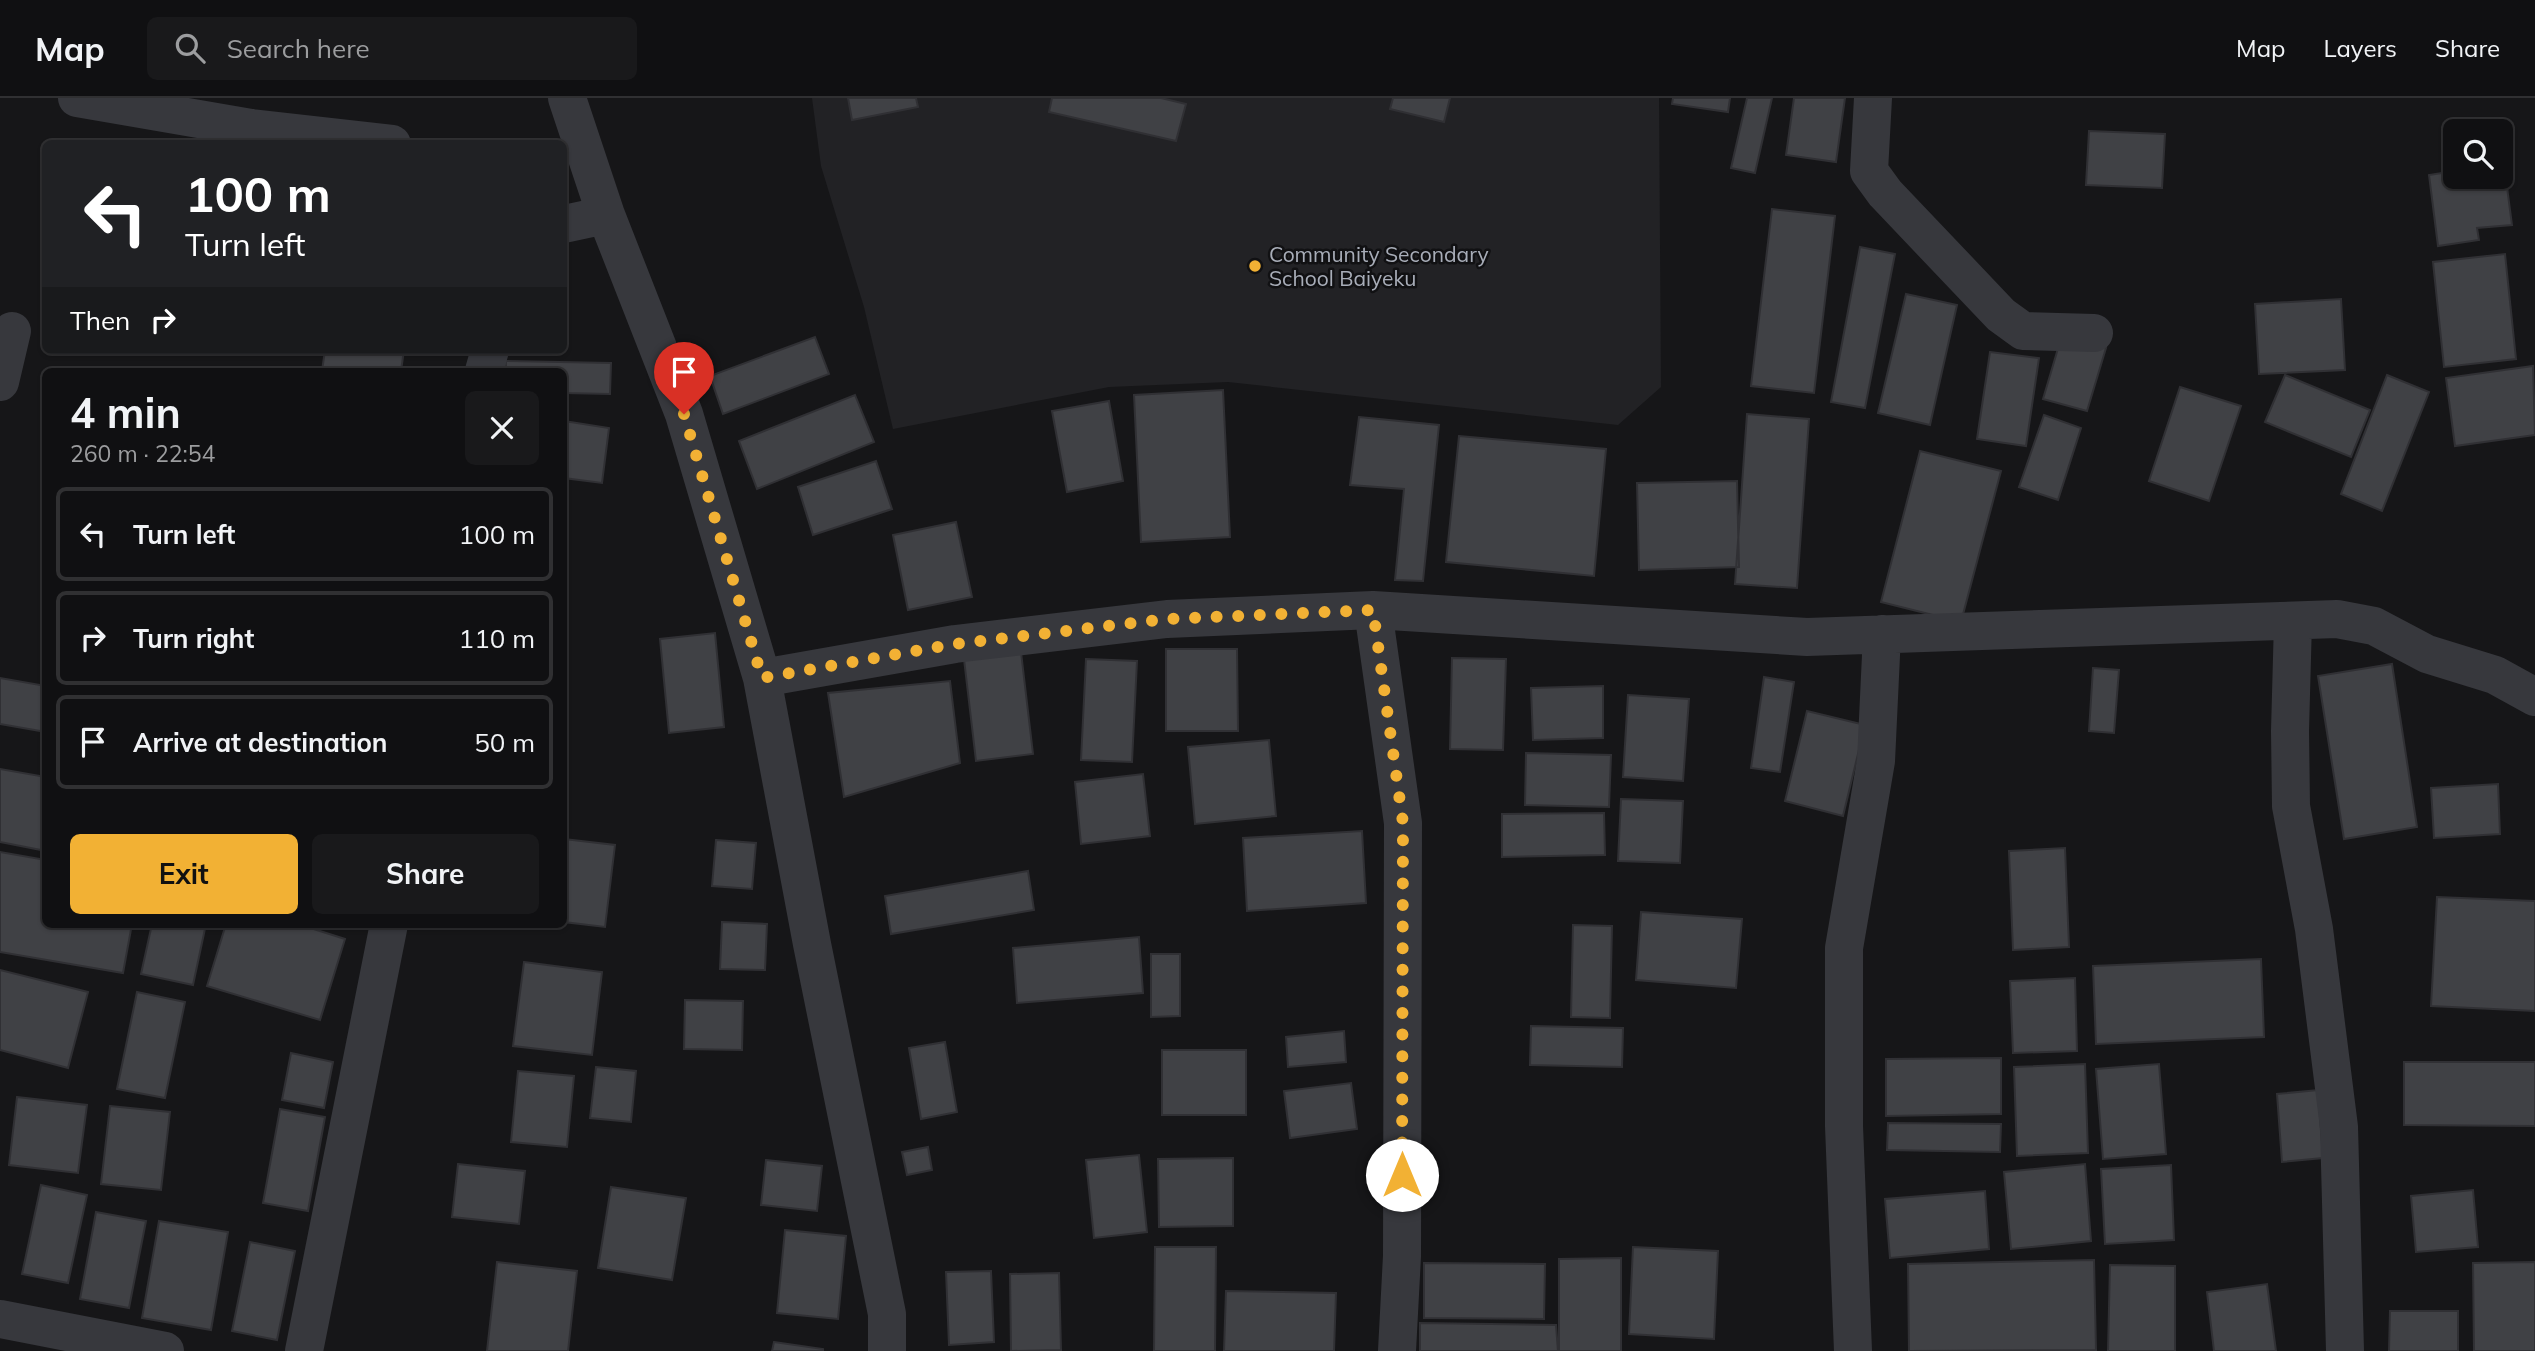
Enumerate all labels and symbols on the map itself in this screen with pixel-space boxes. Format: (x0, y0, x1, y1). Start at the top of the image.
place label: Community Secondary School Baiyeku (1269, 241, 1489, 291)
marker: Community Secondary School Baiyeku (1247, 258, 1263, 274)
pin (654, 342, 714, 414)
position arrow (1365, 1138, 1439, 1212)

